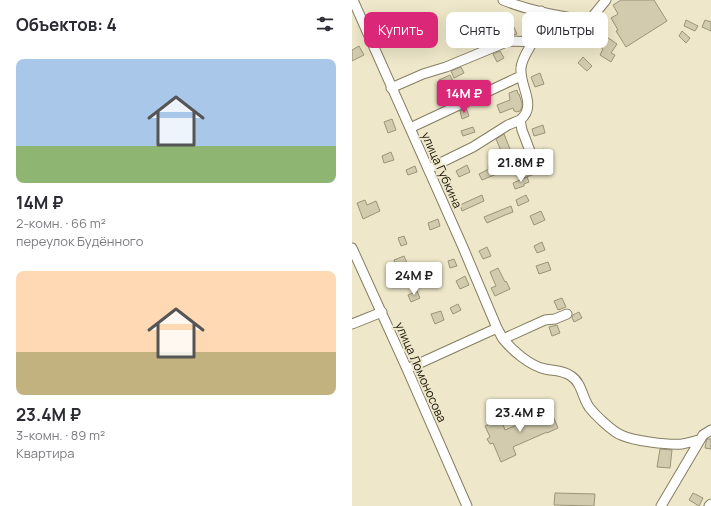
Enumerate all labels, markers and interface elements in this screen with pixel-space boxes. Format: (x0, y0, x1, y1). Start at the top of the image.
chip: Купить (364, 12, 438, 48)
chip: Снять (446, 12, 514, 48)
chip: Фильтры (522, 12, 608, 48)
text: Объектов: 4 (16, 13, 117, 36)
icon: filters (314, 13, 336, 35)
pin: 14M ₽ (436, 80, 492, 114)
text: 14M ₽ (446, 84, 482, 102)
icon: home (140, 85, 212, 157)
street label: улица Губкина (418, 129, 466, 211)
pin: 21.8M ₽ (484, 149, 558, 183)
text: 21.8M ₽ (497, 153, 545, 171)
text: 14M ₽ (16, 191, 63, 214)
text: 2-комн. · 66 m² (16, 214, 106, 232)
text: переулок Будённого (16, 232, 143, 250)
pin: 24M ₽ (386, 262, 442, 296)
text: 24M ₽ (395, 266, 433, 284)
icon: home (140, 297, 212, 369)
street label: улица Ломоносова (391, 319, 451, 425)
pin: 23.4M ₽ (483, 399, 557, 433)
text: 23.4M ₽ (16, 403, 81, 426)
text: 23.4M ₽ (495, 403, 545, 421)
text: 3-комн. · 89 m² (16, 426, 105, 444)
text: Квартира (16, 444, 75, 462)

